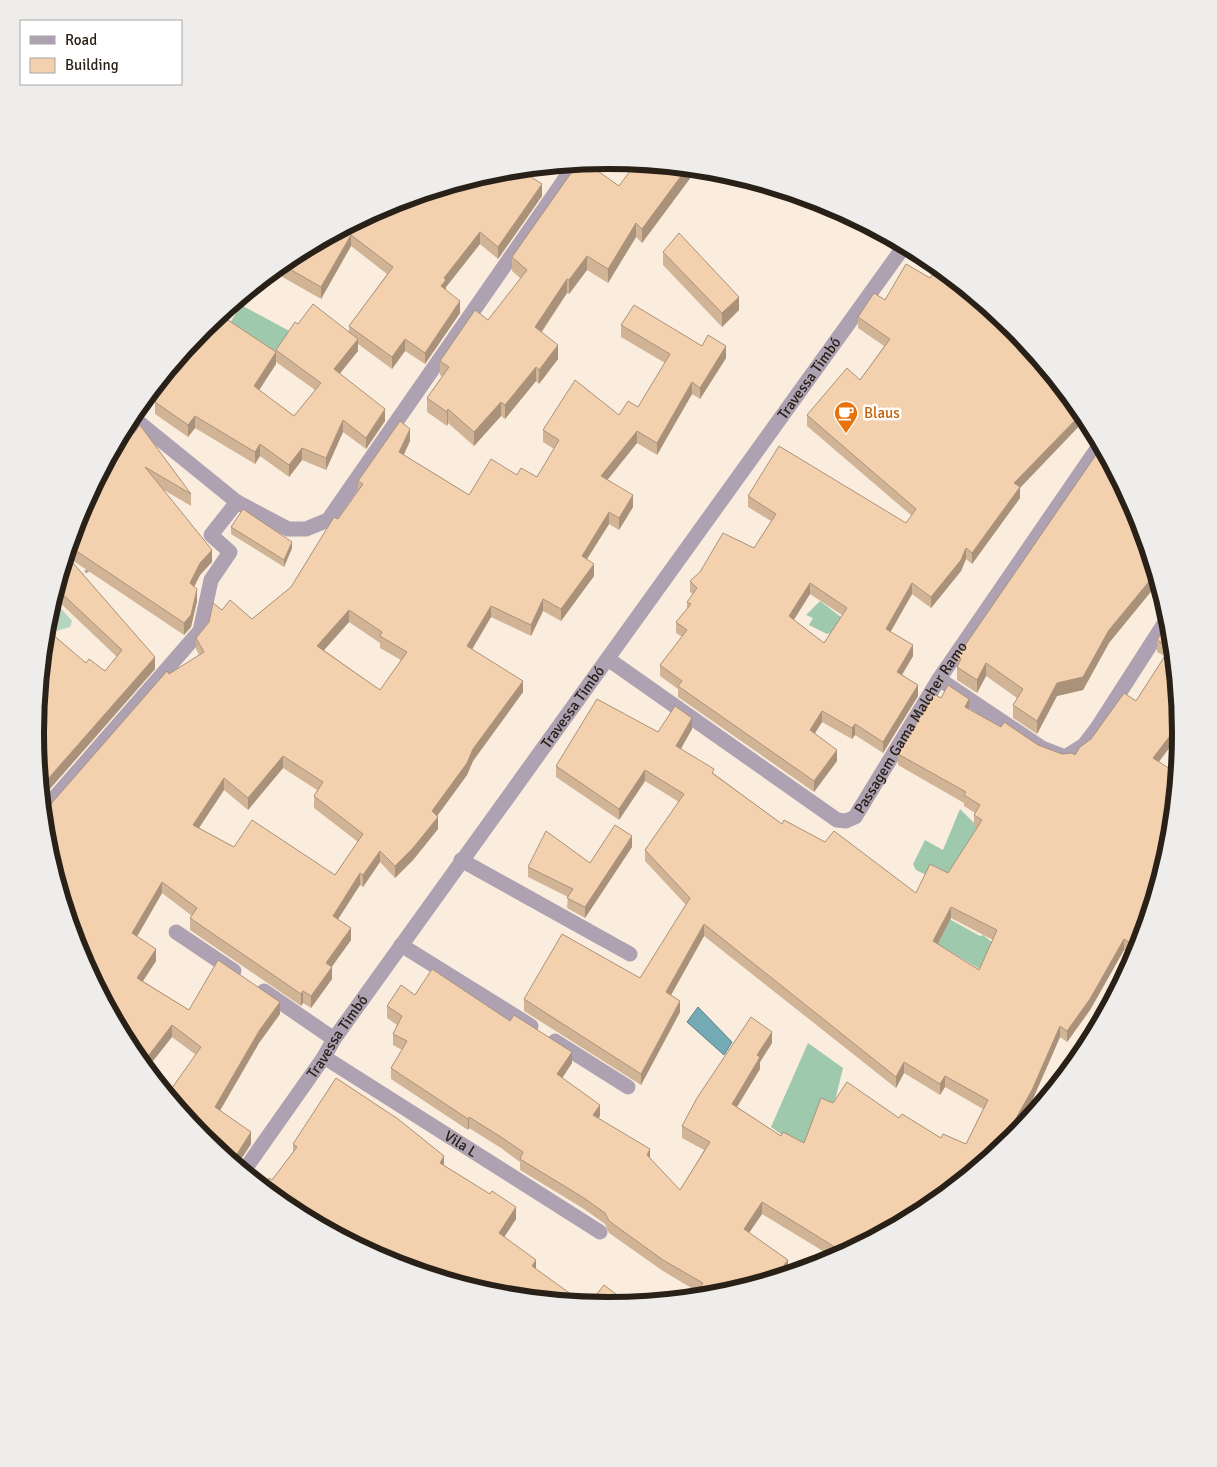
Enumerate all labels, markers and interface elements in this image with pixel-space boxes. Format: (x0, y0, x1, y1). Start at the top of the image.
legend (20, 20, 182, 85)
text: Road (65, 31, 97, 49)
text: Building (65, 56, 119, 74)
street label: Travessa Timbó (774, 334, 845, 423)
cafe icon: Blaus (833, 400, 859, 434)
place label: Blaus (864, 404, 900, 422)
street label: Passagem Gama Malcher Ramo (850, 638, 971, 817)
street label: Travessa Timbó (537, 662, 608, 752)
street label: Travessa Timbó (303, 991, 372, 1082)
street label: Vila L (441, 1127, 481, 1161)

